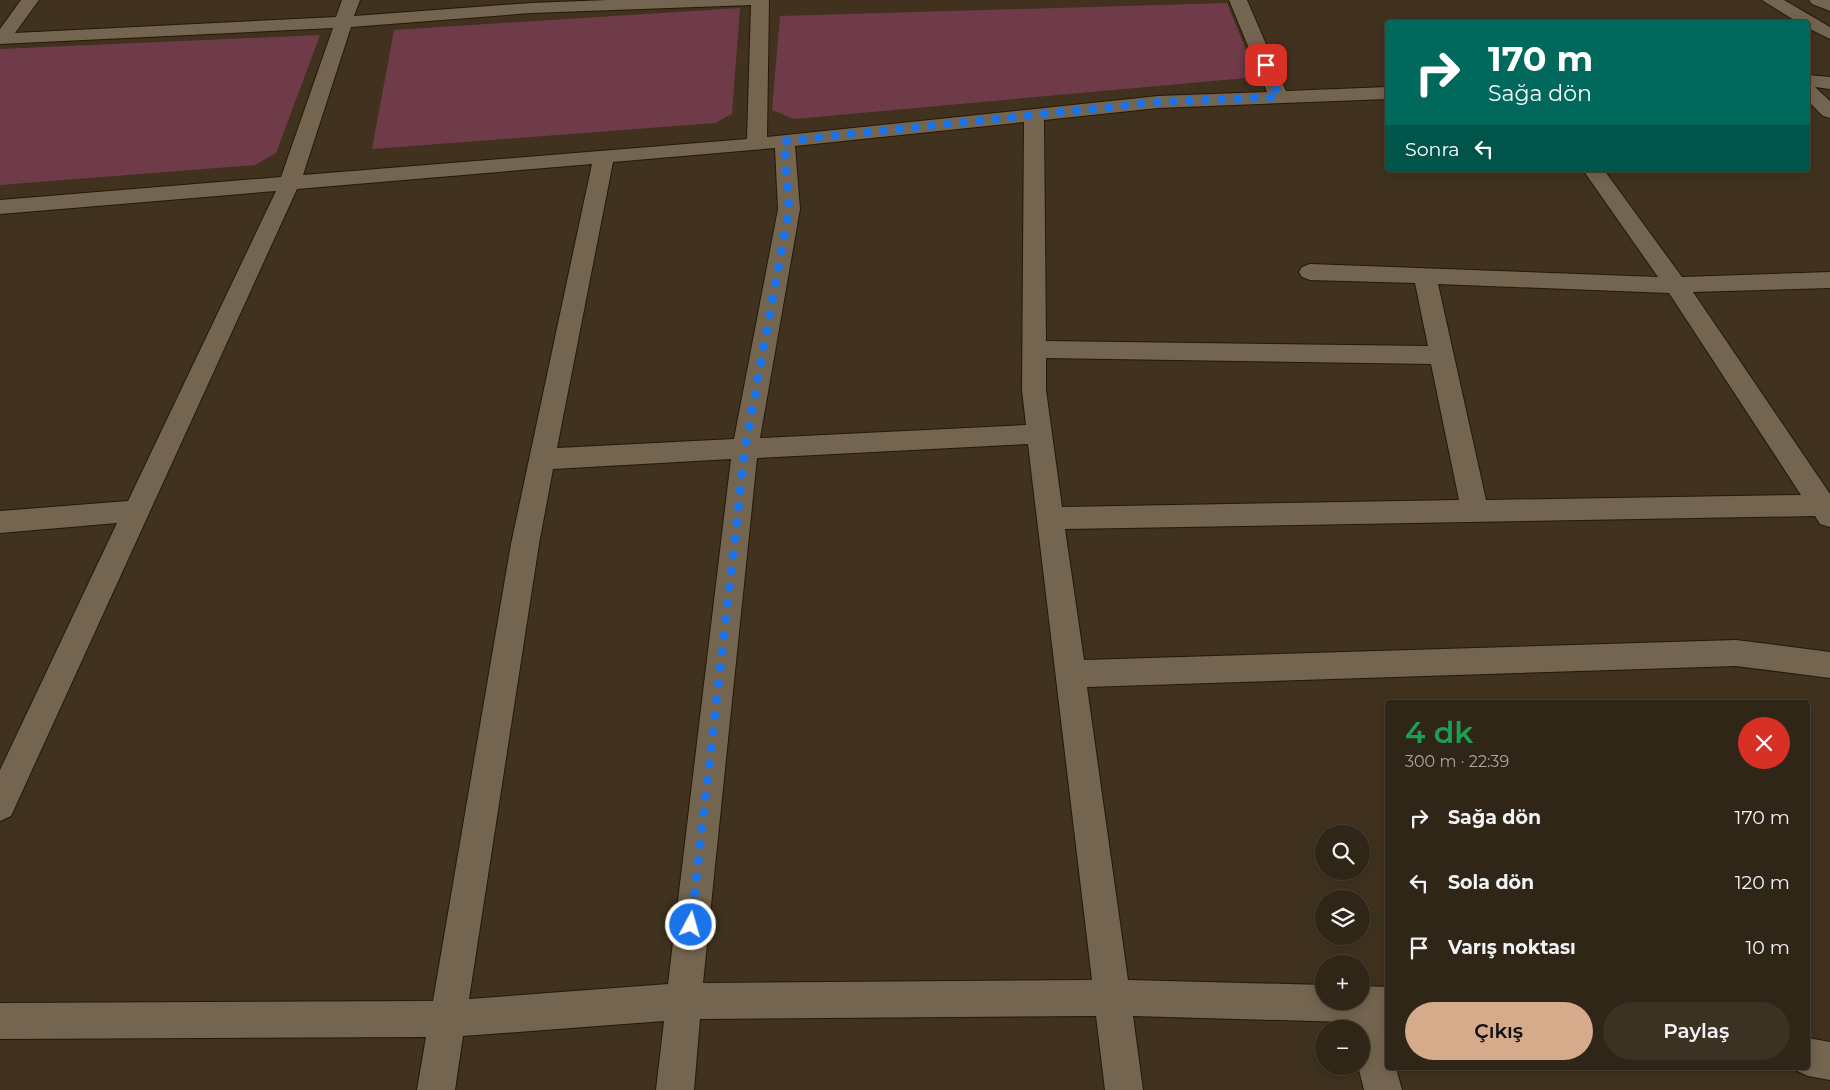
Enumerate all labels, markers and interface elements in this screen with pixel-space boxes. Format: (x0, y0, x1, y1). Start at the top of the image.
text: 170 m (1488, 37, 1593, 80)
icon: right (1405, 40, 1470, 105)
pin (1245, 44, 1287, 86)
icon: arrive (1252, 51, 1280, 79)
text: Sağa dön (1488, 80, 1592, 107)
icon: left (1470, 135, 1498, 163)
text: Sonra (1405, 138, 1460, 161)
text: 4 dk (1405, 714, 1473, 751)
button: close (1738, 717, 1790, 769)
text: 300 m · 22:39 (1405, 752, 1509, 771)
icon: right (1405, 804, 1433, 832)
text: Sağa dön (1448, 806, 1541, 829)
text: 170 m (1735, 806, 1790, 829)
map controls (1315, 825, 1370, 1075)
button: search (1315, 825, 1370, 880)
icon: left (1405, 869, 1433, 897)
text: Sola dön (1448, 871, 1534, 894)
text: 120 m (1735, 871, 1790, 894)
button: layers (1315, 890, 1370, 945)
position arrow (664, 898, 716, 950)
icon: arrive (1405, 934, 1433, 962)
text: Varış noktası (1448, 936, 1576, 959)
text: 10 m (1745, 936, 1790, 959)
button: + (1315, 955, 1370, 1010)
button: Çıkış (1405, 1002, 1593, 1060)
button: Paylaş (1603, 1002, 1790, 1060)
button: − (1315, 1020, 1370, 1075)

